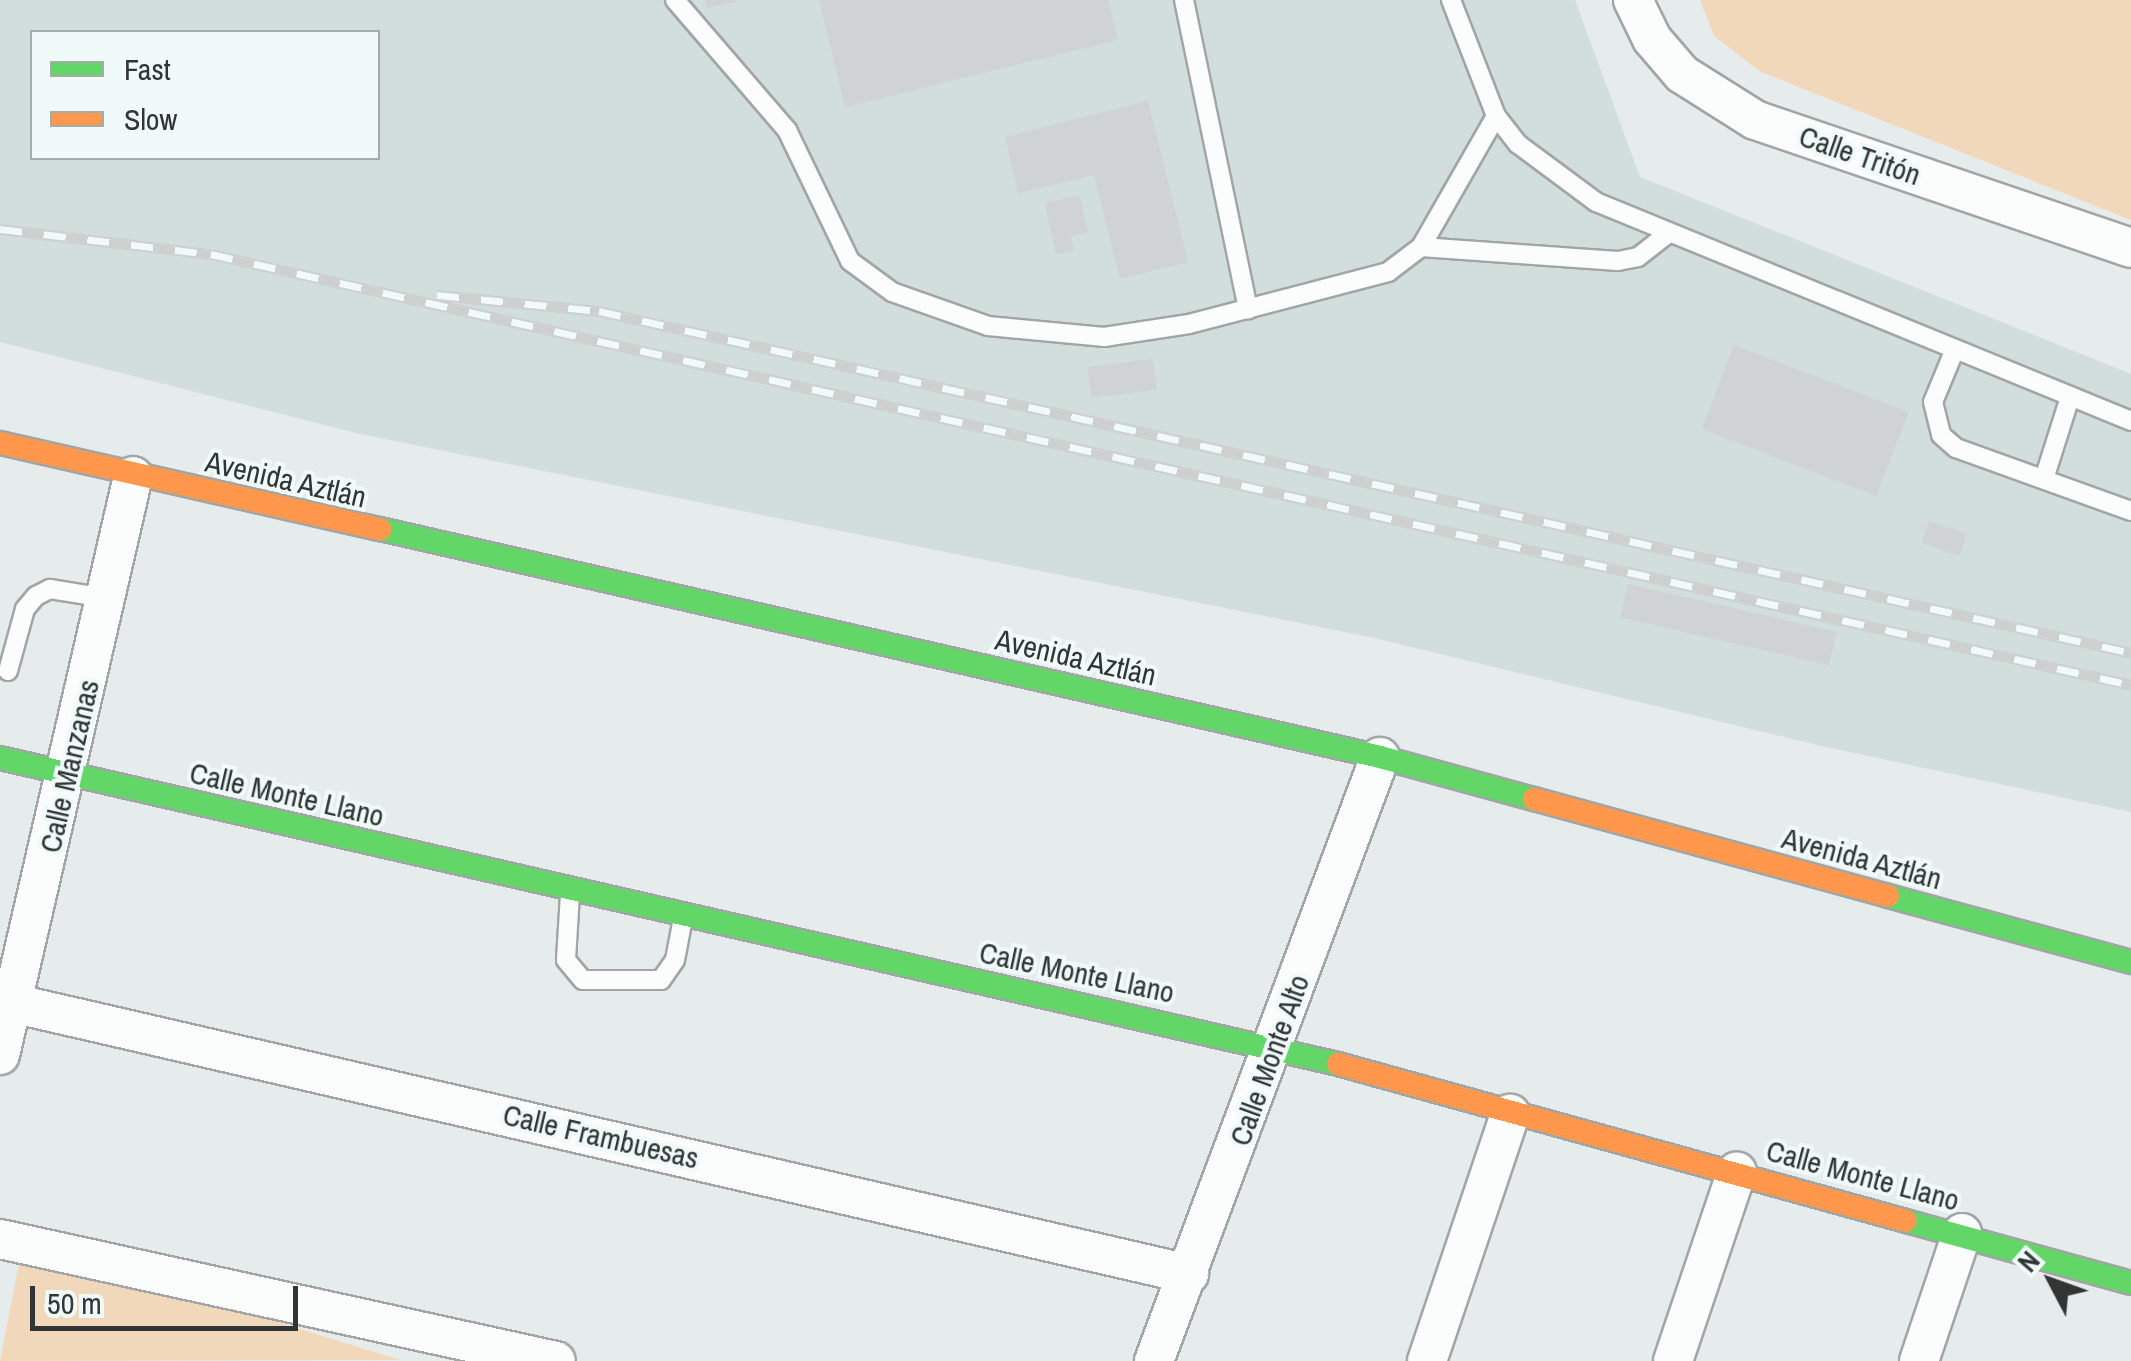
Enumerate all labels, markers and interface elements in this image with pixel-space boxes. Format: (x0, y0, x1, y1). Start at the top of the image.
legend (30, 30, 380, 160)
text: Fast (124, 49, 171, 89)
text: Slow (124, 99, 177, 139)
street label: Calle Tritón (1794, 117, 1926, 193)
street label: Avenida Aztlán (202, 443, 370, 515)
street label: Avenida Aztlán (992, 621, 1160, 693)
street label: Calle Manzanas (32, 676, 106, 856)
street label: Calle Monte Llano (186, 754, 388, 834)
street label: Avenida Aztlán (1778, 819, 1946, 897)
street label: Calle Monte Llano (976, 934, 1178, 1010)
street label: Calle Monte Alto (1221, 969, 1317, 1151)
street label: Calle Frambuesas (500, 1096, 702, 1176)
street label: Calle Monte Llano (1763, 1132, 1963, 1218)
north arrow (2001, 1231, 2101, 1331)
text: N (2009, 1243, 2048, 1280)
scale bar (35, 1266, 302, 1328)
text: 50 m (47, 1283, 102, 1323)

